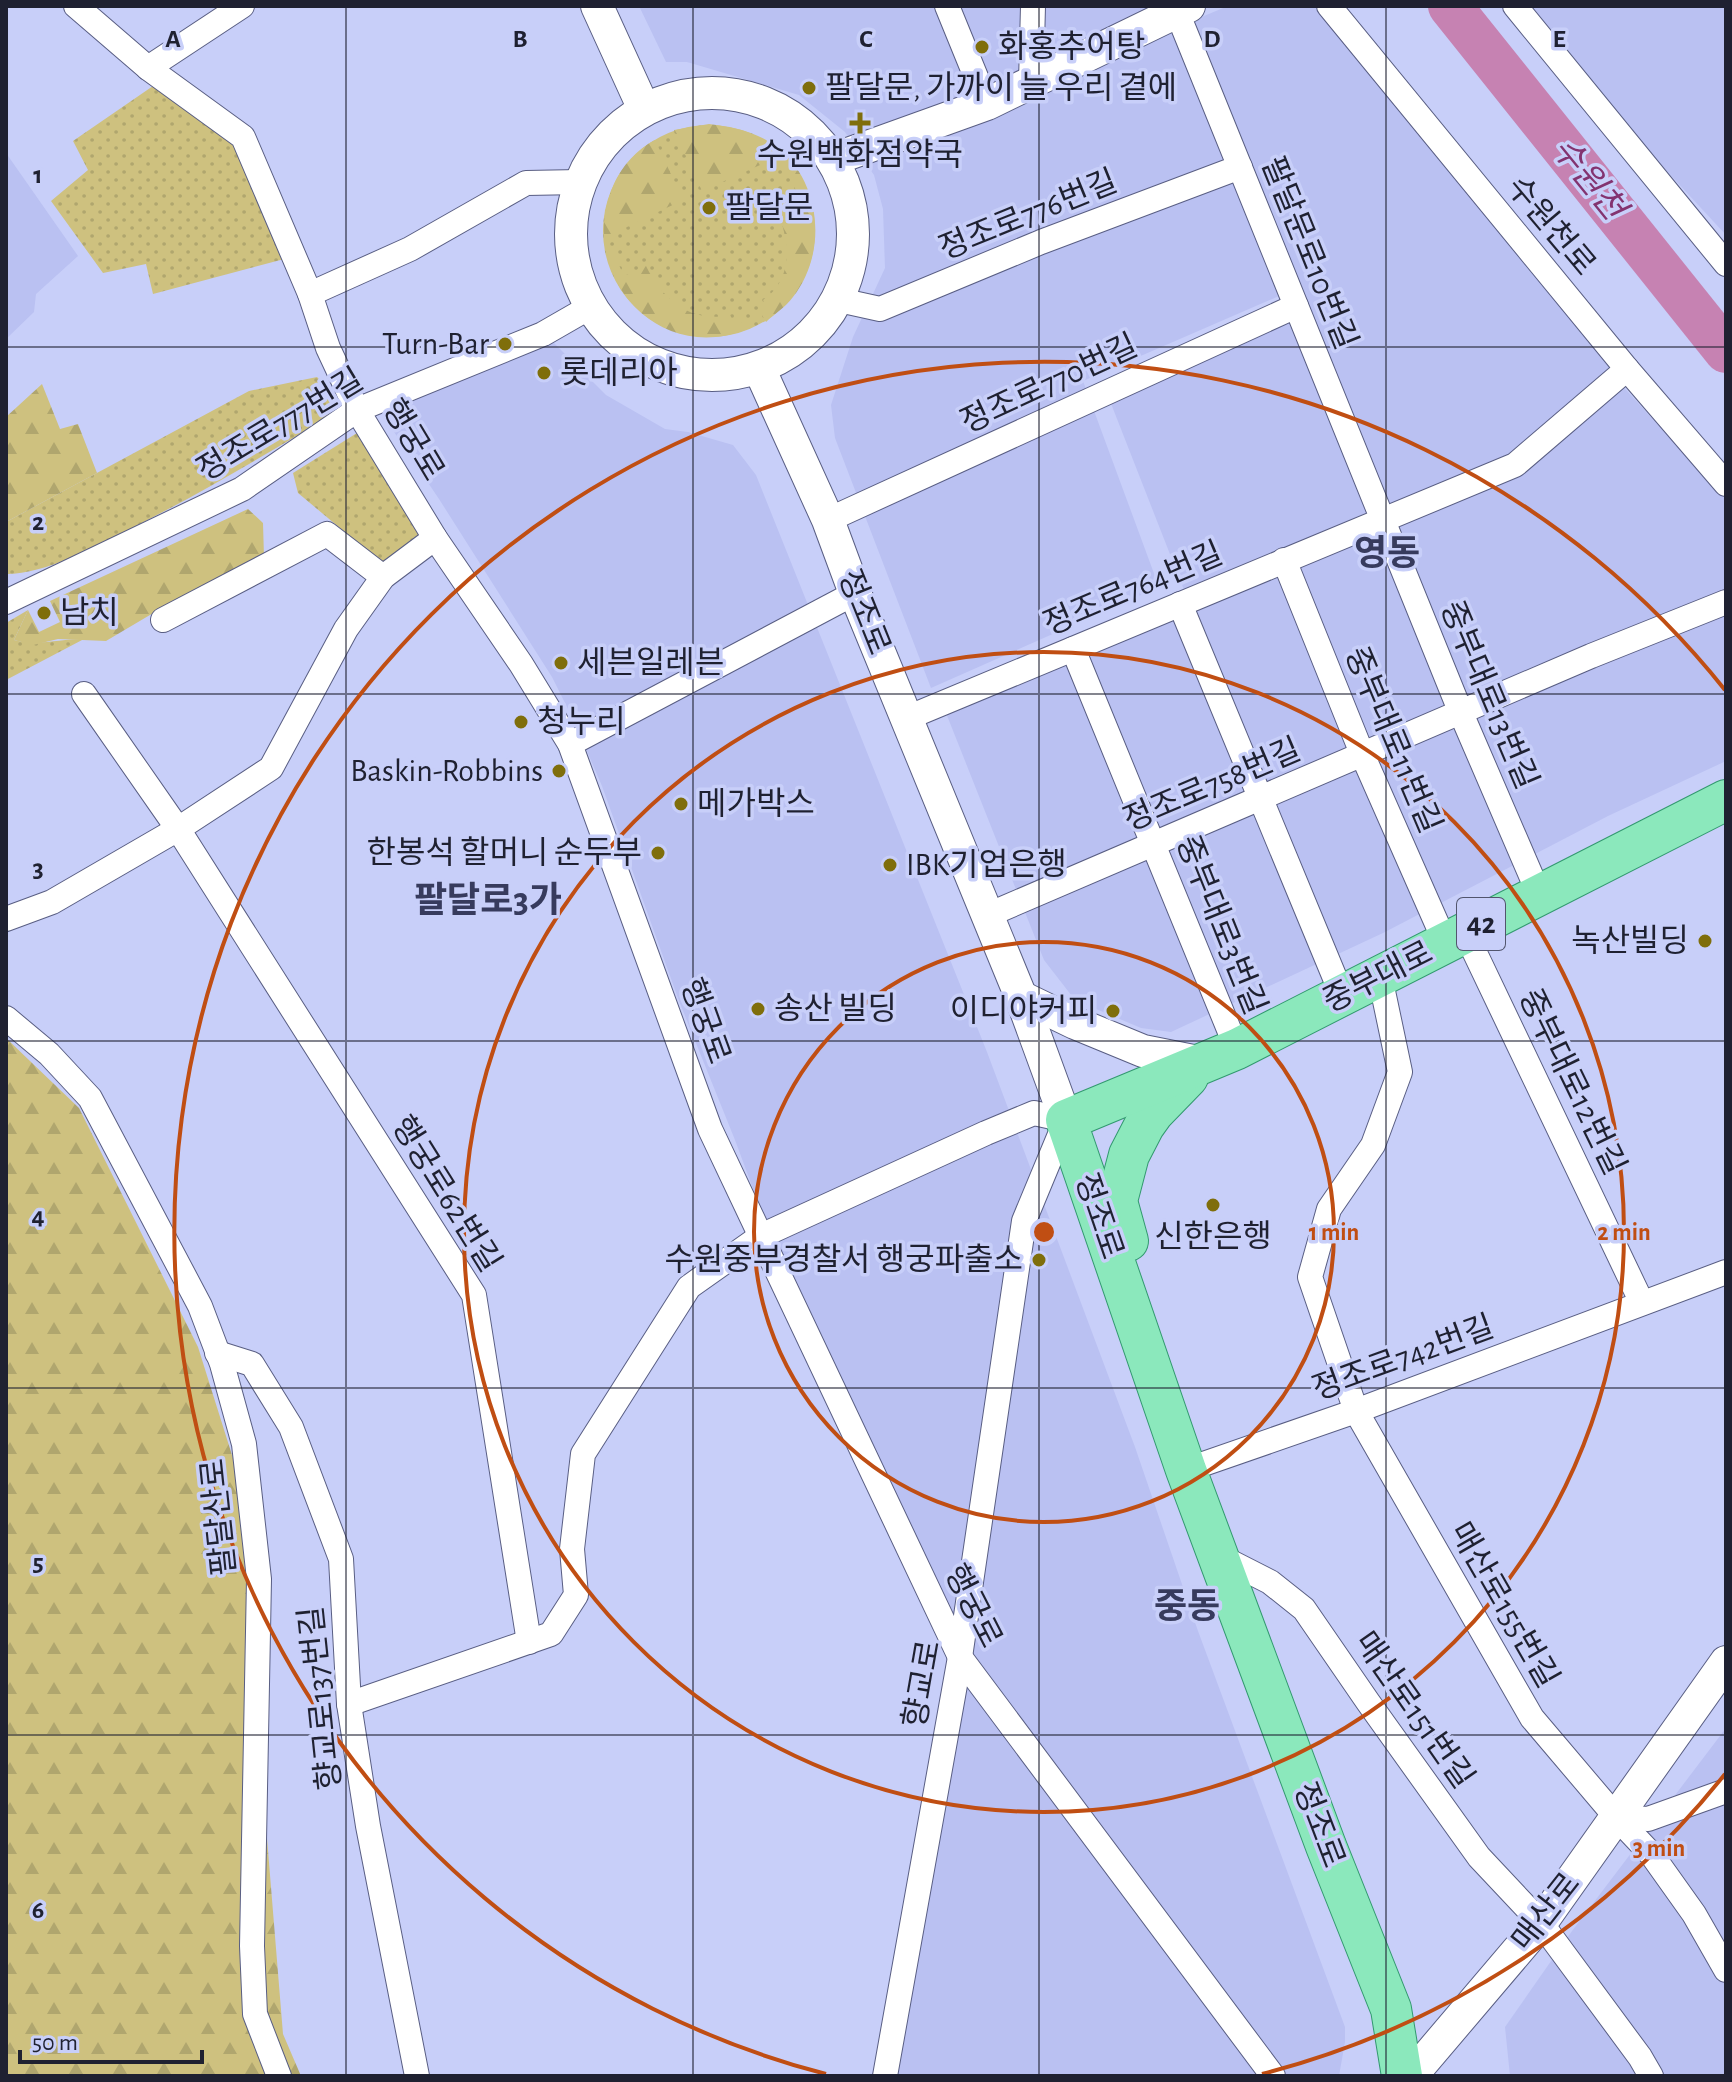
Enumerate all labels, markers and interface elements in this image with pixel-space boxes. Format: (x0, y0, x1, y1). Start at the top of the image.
text: A (165, 26, 181, 52)
text: B (512, 26, 528, 52)
text: C (859, 26, 873, 52)
text: D (1203, 26, 1221, 52)
text: E (1552, 26, 1566, 52)
place label: 화홍추어탕 (998, 30, 1145, 63)
marker: 화홍추어탕 (973, 38, 991, 56)
place label: 팔달문, 가까이 늘 우리 곁에 (825, 71, 1177, 104)
marker: 팔달문, 가까이 늘 우리 곁에 (800, 79, 818, 97)
marker: 수원백화점약국 (851, 114, 869, 132)
water label: 수원천 (1545, 131, 1635, 229)
place label: 수원백화점약국 (757, 138, 963, 171)
street label: 팔달문로10번길 (1256, 152, 1363, 354)
text: 1 (33, 162, 43, 188)
street label: 정조로776번길 (934, 164, 1122, 265)
street label: 수원천로 (1501, 170, 1602, 281)
place label: 팔달문 (725, 191, 813, 224)
marker: 팔달문 (700, 199, 718, 217)
place label: Turn-Bar (382, 328, 490, 360)
street label: 정조로770번길 (955, 328, 1142, 439)
marker: Turn-Bar (496, 335, 514, 353)
place label: 롯데리아 (560, 356, 678, 389)
street label: 정조로777번길 (191, 362, 368, 487)
marker: 롯데리아 (535, 364, 553, 382)
street label: 행궁로 (377, 393, 450, 486)
text: 2 (32, 509, 44, 535)
district label: 영동 (1354, 534, 1420, 572)
street label: 정조로764번길 (1038, 536, 1227, 641)
street label: 정조로 (833, 565, 896, 659)
place label: 남치 (60, 596, 119, 629)
street label: 중부대로13번길 (1435, 596, 1544, 794)
marker: 남치 (35, 604, 53, 622)
street label: 중부대로11번길 (1339, 642, 1447, 838)
place label: 세븐일레븐 (577, 646, 724, 679)
marker: 세븐일레븐 (552, 654, 570, 672)
place label: 청누리 (537, 705, 625, 738)
marker: 청누리 (512, 713, 530, 731)
street label: 정조로758번길 (1118, 732, 1305, 837)
place label: Baskin-Robbins (350, 755, 543, 787)
marker: Baskin-Robbins (550, 762, 568, 780)
place label: 메가박스 (697, 787, 815, 820)
marker: 메가박스 (672, 795, 690, 813)
street label: 중부대로3번길 (1171, 831, 1272, 1019)
place label: 한봉석 할머니 순두부 (366, 836, 642, 869)
marker: 한봉석 할머니 순두부 (649, 844, 667, 862)
place label: IBK기업은행 (906, 848, 1067, 881)
text: 3 (32, 856, 44, 882)
marker: IBK기업은행 (881, 856, 899, 874)
district label: 팔달로3가 (414, 881, 562, 919)
road number: 42 (1457, 898, 1505, 950)
place label: 녹산빌딩 (1571, 924, 1689, 957)
marker: 녹산빌딩 (1696, 932, 1714, 950)
street label: 중부대로 (1318, 935, 1438, 1018)
street label: 행궁로 (675, 974, 736, 1068)
street label: 중부대로12번길 (1513, 984, 1632, 1180)
place label: 송산 빌딩 (774, 992, 897, 1025)
place label: 이디야커피 (950, 994, 1097, 1027)
marker: 송산 빌딩 (749, 1000, 767, 1018)
marker: 이디야커피 (1104, 1002, 1122, 1020)
street label: 행궁로62번길 (386, 1110, 507, 1277)
street label: 정조로 (1069, 1169, 1129, 1263)
marker: 신한은행 (1204, 1196, 1222, 1214)
text: 4 (31, 1203, 45, 1229)
centre of rings (1030, 1218, 1058, 1246)
place label: 신한은행 (1154, 1220, 1272, 1253)
text: 1 min (1309, 1221, 1359, 1245)
text: 2 min (1597, 1221, 1651, 1245)
place label: 수원중부경찰서 행궁파출소 (664, 1243, 1023, 1276)
marker: 수원중부경찰서 행궁파출소 (1030, 1251, 1048, 1269)
street label: 정조로742번길 (1308, 1309, 1498, 1406)
street label: 팔달산로 (196, 1457, 241, 1577)
street label: 매산로155번길 (1444, 1516, 1565, 1693)
text: 5 (32, 1550, 44, 1576)
street label: 행궁로 (939, 1559, 1008, 1653)
district label: 중동 (1154, 1589, 1220, 1625)
street label: 향교로137번길 (294, 1604, 347, 1792)
street label: 매산로151번길 (1349, 1625, 1480, 1794)
street label: 향교로 (898, 1638, 945, 1730)
street label: 정조로 (1288, 1778, 1351, 1872)
text: 3 min (1633, 1837, 1685, 1861)
street label: 매산로 (1505, 1867, 1586, 1957)
text: 6 (32, 1897, 44, 1923)
scale bar (20, 2014, 202, 2064)
text: 50 m (32, 2031, 78, 2055)

